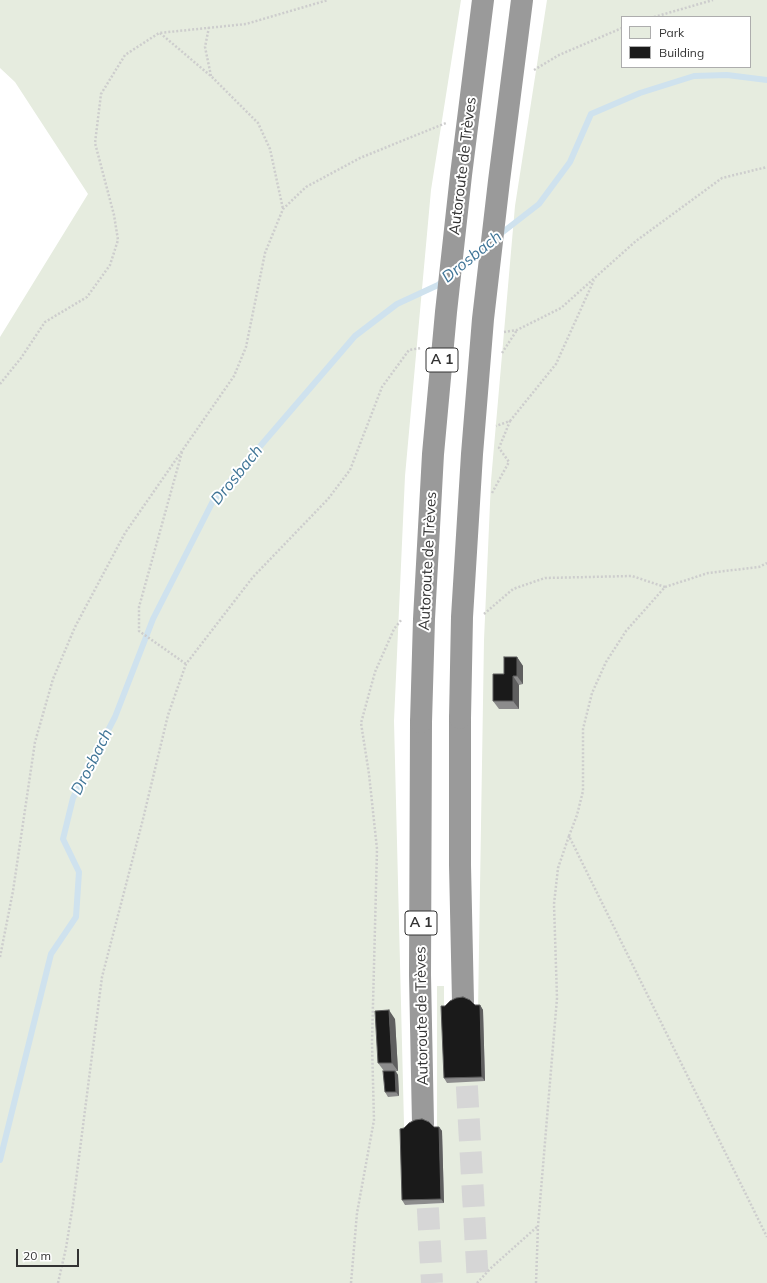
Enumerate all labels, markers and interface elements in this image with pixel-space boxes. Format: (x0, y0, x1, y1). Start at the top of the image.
legend (621, 16, 751, 68)
text: Park (659, 25, 684, 40)
text: Building (659, 45, 704, 60)
street label: Autoroute de Trèves (446, 96, 480, 236)
water label: Drosbach (438, 227, 506, 287)
road number: A 1 (426, 348, 458, 372)
water label: Drosbach (207, 441, 267, 509)
street label: Autoroute de Trèves (415, 491, 441, 631)
water label: Drosbach (67, 726, 117, 798)
road number: A 1 (405, 911, 437, 935)
street label: Autoroute de Trèves (412, 946, 432, 1086)
scale bar (18, 1241, 81, 1267)
text: 20 m (23, 1248, 51, 1263)

